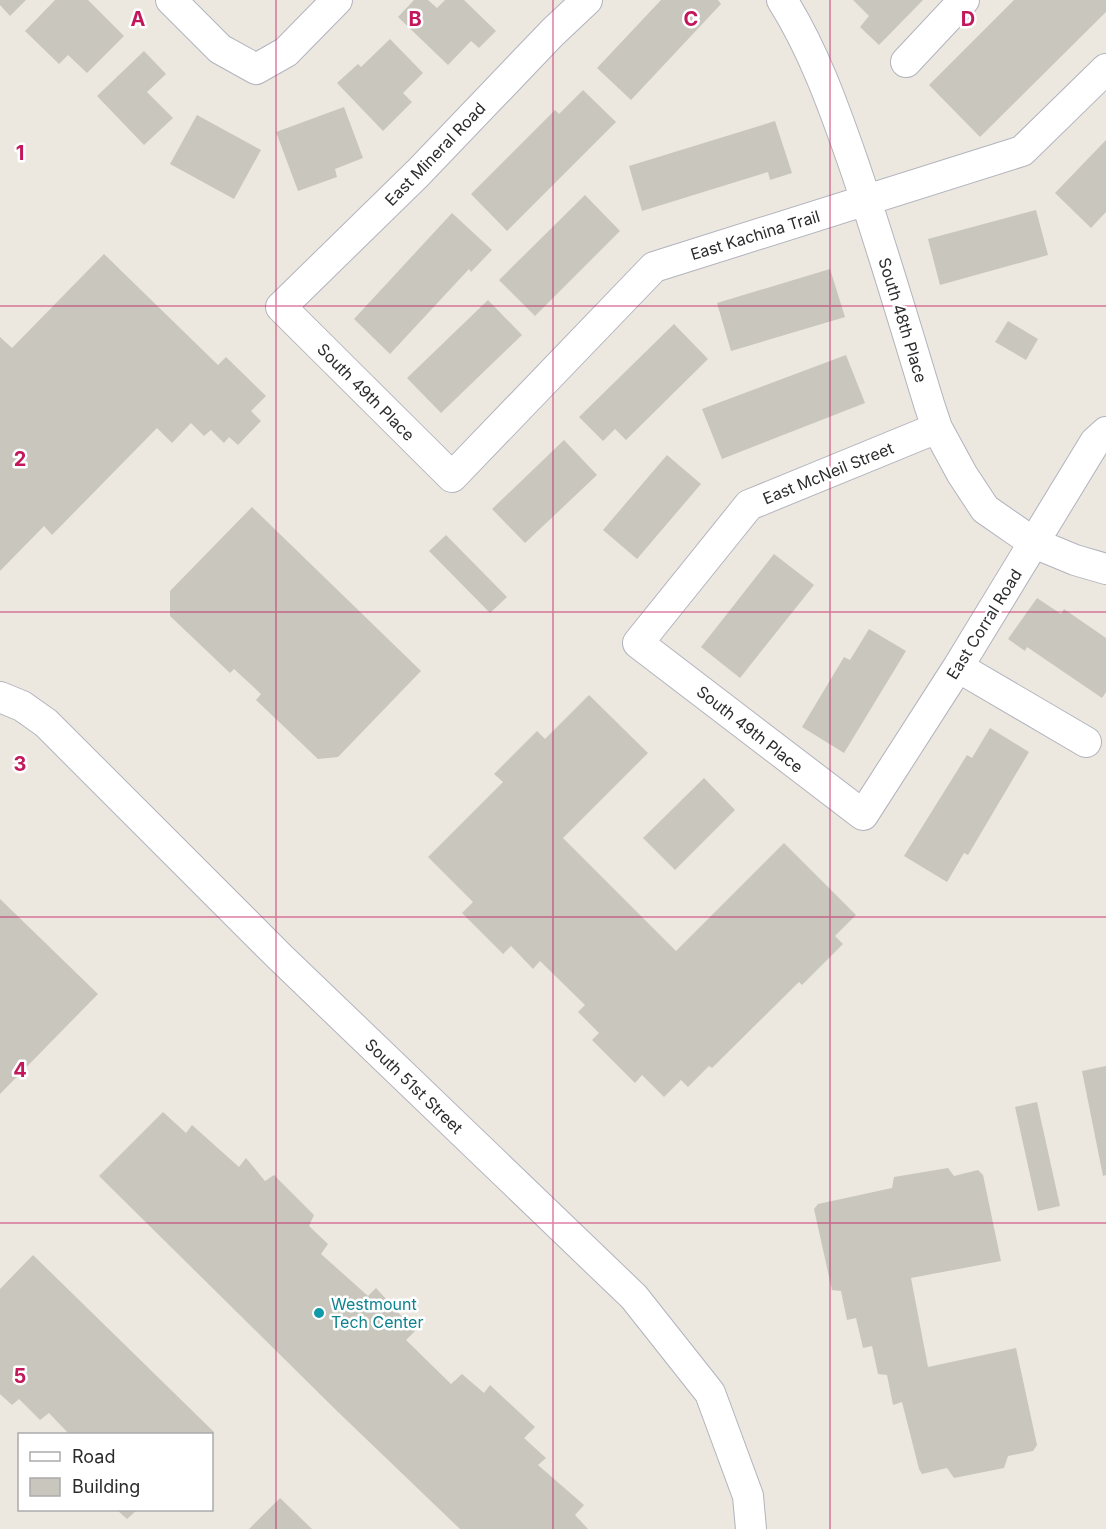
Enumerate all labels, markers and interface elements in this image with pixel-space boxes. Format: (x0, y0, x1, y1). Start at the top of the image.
text: A (131, 7, 146, 31)
text: B (408, 7, 422, 31)
text: C (684, 7, 698, 31)
text: D (961, 7, 975, 31)
street label: East Mineral Road (381, 98, 489, 210)
text: 1 (16, 141, 24, 165)
street label: East Kachina Trail (688, 206, 822, 264)
street label: South 48th Place (875, 255, 931, 385)
street label: South 49th Place (313, 339, 419, 445)
street label: East McNeil Street (760, 438, 896, 508)
text: 2 (14, 447, 26, 471)
street label: East Corral Road (942, 565, 1026, 683)
street label: South 49th Place (693, 681, 807, 777)
text: 3 (14, 752, 26, 776)
street label: South 51st Street (361, 1034, 467, 1138)
text: 4 (13, 1058, 27, 1082)
place label: Westmount Tech Center (331, 1294, 423, 1332)
marker: Westmount Tech Center (312, 1306, 326, 1320)
text: 5 (14, 1364, 26, 1388)
legend (18, 1433, 213, 1511)
text: Road (72, 1446, 115, 1467)
text: Building (72, 1476, 140, 1497)

